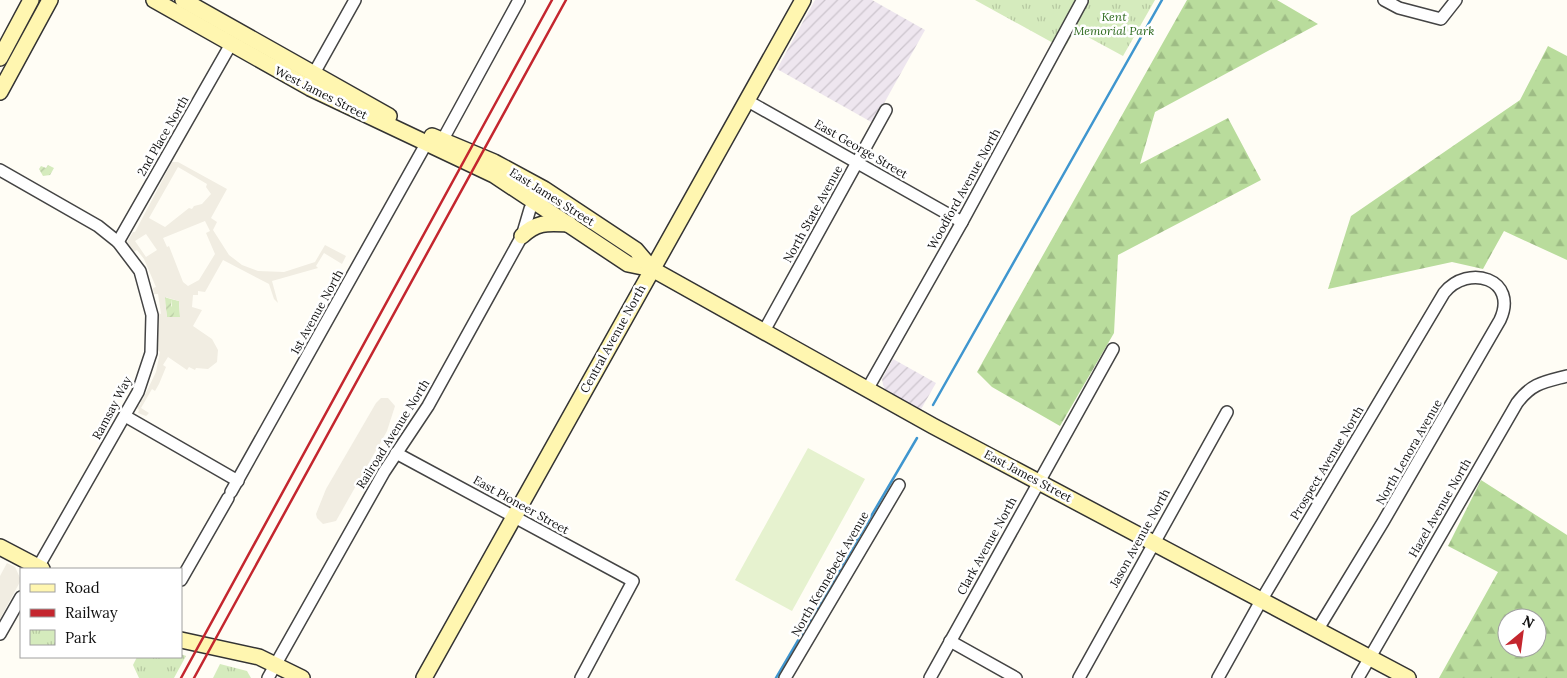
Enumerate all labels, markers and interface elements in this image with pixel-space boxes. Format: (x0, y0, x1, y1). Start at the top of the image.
park label: Kent Memorial Park (1074, 9, 1154, 38)
street label: West James Street (272, 63, 370, 123)
street label: 2nd Place North (134, 93, 192, 178)
street label: East George Street (812, 116, 911, 181)
street label: Woodford Avenue North (924, 126, 1003, 252)
street label: North State Avenue (780, 162, 846, 265)
street label: East James Street (507, 164, 598, 229)
street label: 1st Avenue North (287, 267, 346, 357)
street label: Central Avenue North (577, 282, 649, 396)
street label: Ramsay Way (89, 373, 135, 442)
street label: Railroad Avenue North (353, 376, 432, 491)
street label: North Lenora Avenue (1372, 396, 1445, 507)
street label: Prospect Avenue North (1287, 403, 1366, 522)
street label: East James Street (982, 446, 1075, 505)
street label: Hazel Avenue North (1405, 456, 1474, 560)
street label: East Pioneer Street (471, 472, 572, 537)
street label: Jason Avenue North (1106, 486, 1173, 591)
street label: Clark Avenue North (953, 494, 1020, 597)
street label: North Kennebeck Avenue (788, 508, 872, 639)
legend (20, 568, 182, 658)
text: Road (65, 578, 100, 597)
text: Railway (65, 603, 118, 622)
north arrow (1497, 608, 1547, 658)
text: N (1519, 611, 1538, 632)
text: Park (65, 628, 96, 647)

